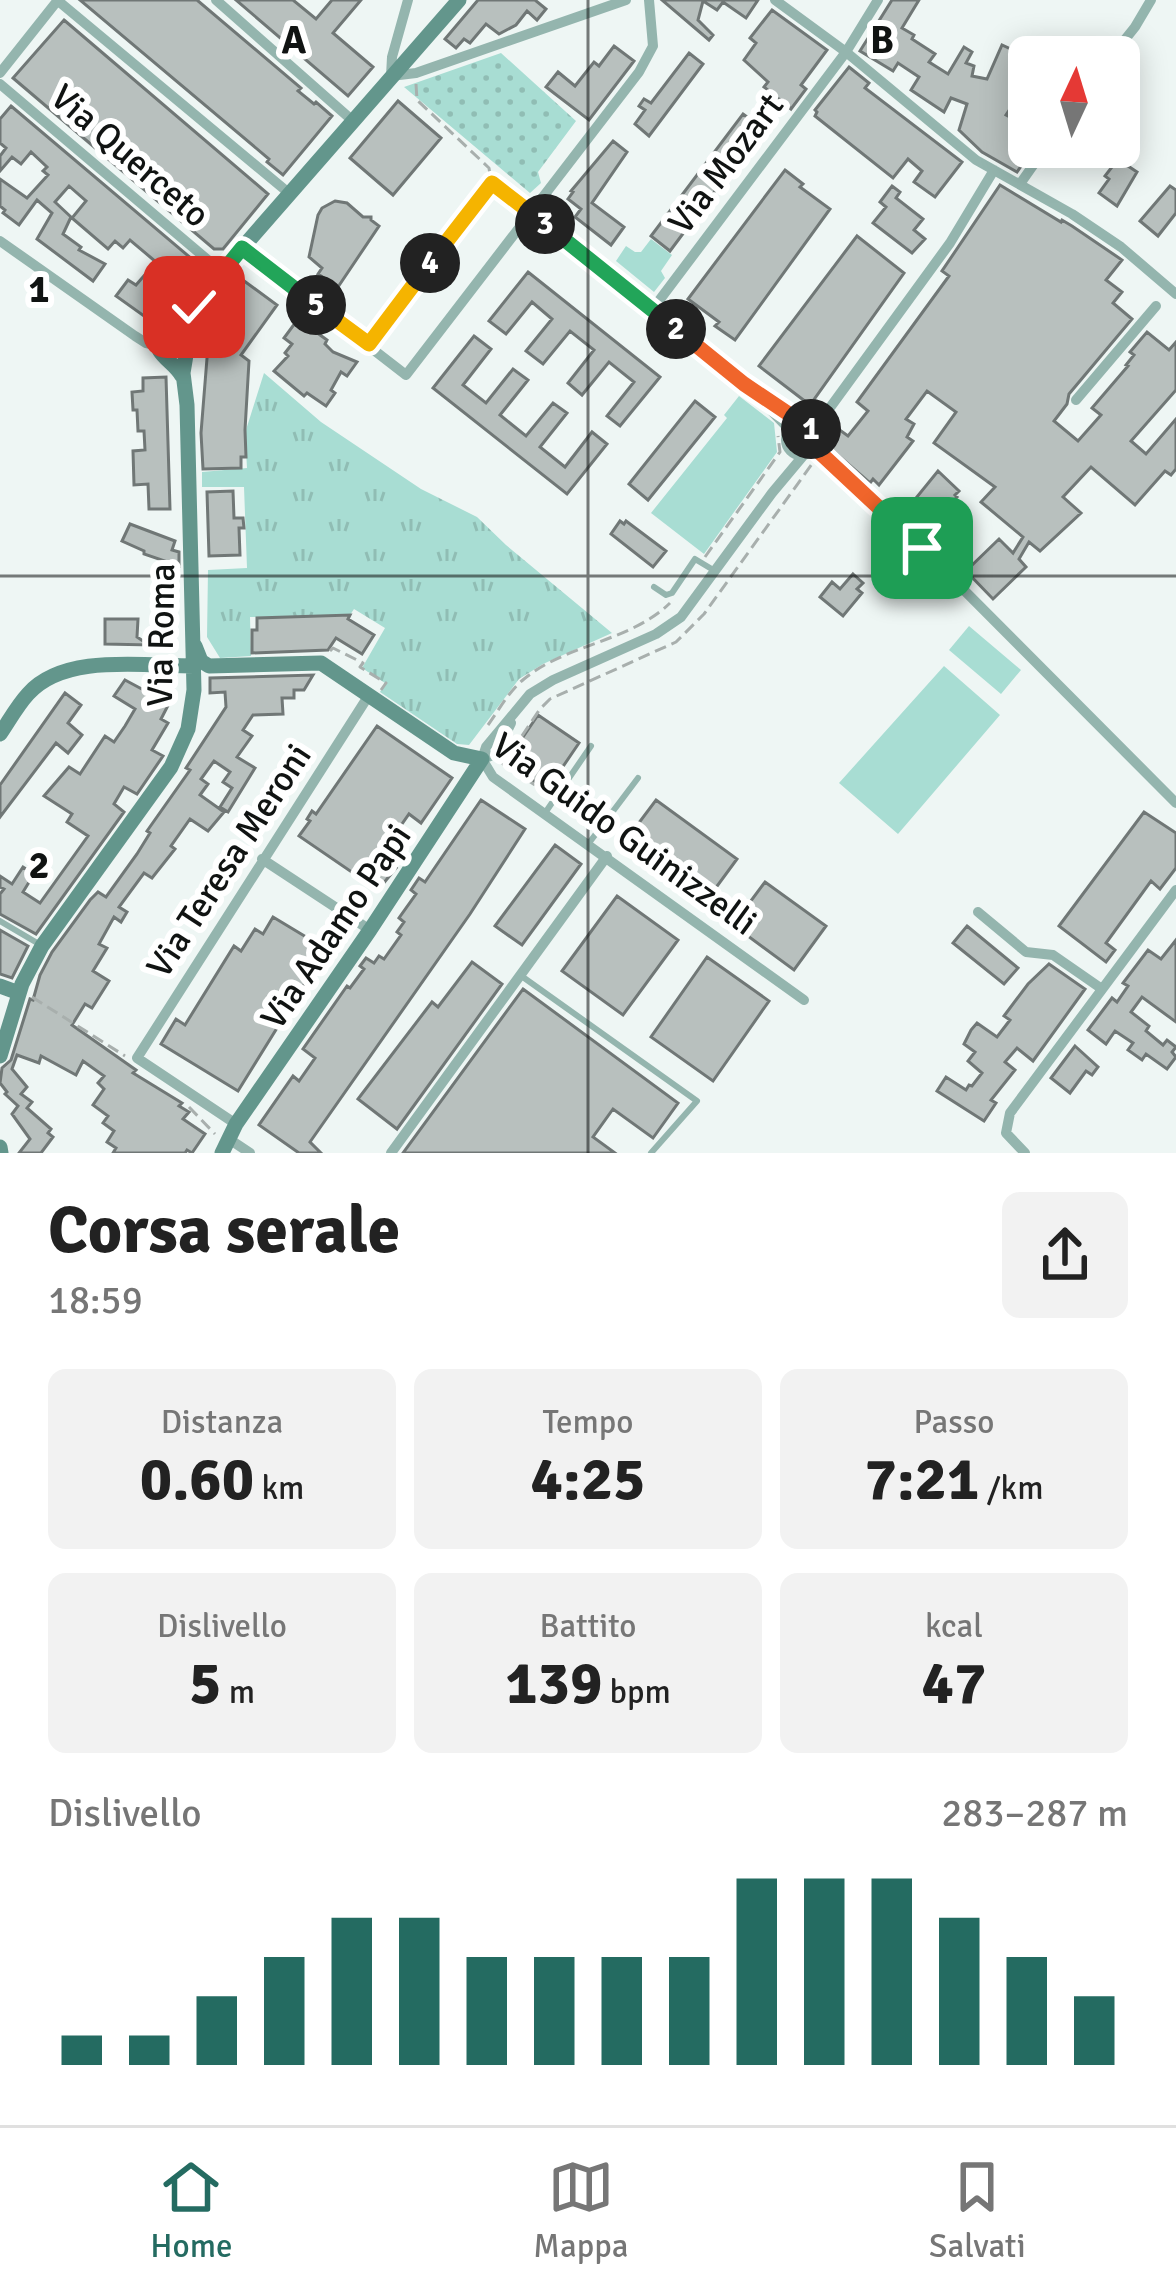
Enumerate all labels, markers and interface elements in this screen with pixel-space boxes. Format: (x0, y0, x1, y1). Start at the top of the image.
text: A (282, 16, 307, 64)
text: B (870, 16, 894, 64)
north arrow (1008, 36, 1140, 168)
map controls (1008, 36, 1140, 168)
street label: Via Querceto (41, 75, 219, 237)
street label: Via Mozart (659, 85, 794, 243)
pin: 3 (515, 194, 575, 254)
text: 3 (536, 203, 554, 244)
pin: 4 (400, 233, 460, 293)
text: 4 (421, 242, 439, 283)
pin (143, 256, 245, 358)
text: 1 (28, 265, 50, 313)
icon: check (161, 274, 227, 340)
pin: 5 (286, 275, 346, 335)
text: 5 (307, 284, 325, 325)
pin: 2 (646, 299, 706, 359)
text: 2 (667, 308, 685, 349)
pin: 1 (781, 399, 841, 459)
text: 1 (802, 408, 820, 449)
pin (871, 497, 973, 599)
icon: arrive (889, 515, 955, 581)
street label: Via Roma (138, 563, 185, 707)
street label: Via Guido Guinizzelli (483, 723, 765, 945)
street label: Via Teresa Meroni (137, 736, 322, 986)
street label: Via Adamo Papi (251, 816, 421, 1038)
text: 2 (28, 841, 50, 889)
text: Corsa serale (48, 1190, 400, 1271)
button: share (1002, 1192, 1128, 1318)
text: 18:59 (48, 1276, 143, 1324)
text: Distanza (161, 1402, 283, 1443)
text: Tempo (543, 1402, 633, 1443)
text: Passo (914, 1402, 994, 1443)
text: 0.60 (140, 1443, 254, 1517)
text: 4:25 (531, 1443, 645, 1517)
text: 7:21 (865, 1443, 979, 1517)
text: km (254, 1468, 304, 1509)
text: /km (979, 1468, 1043, 1509)
text: Dislivello (157, 1606, 287, 1647)
text: Battito (540, 1606, 636, 1647)
text: kcal (925, 1606, 983, 1647)
text: 5 (189, 1647, 221, 1721)
text: 139 (505, 1647, 602, 1721)
text: 47 (922, 1647, 986, 1721)
text: m (221, 1672, 255, 1713)
text: bpm (602, 1672, 671, 1713)
text: Dislivello (48, 1789, 201, 1837)
text: 283–287 m (941, 1789, 1128, 1837)
tab: Home (150, 2154, 233, 2267)
tab: Mappa (533, 2154, 628, 2267)
tab: Salvati (929, 2154, 1026, 2267)

